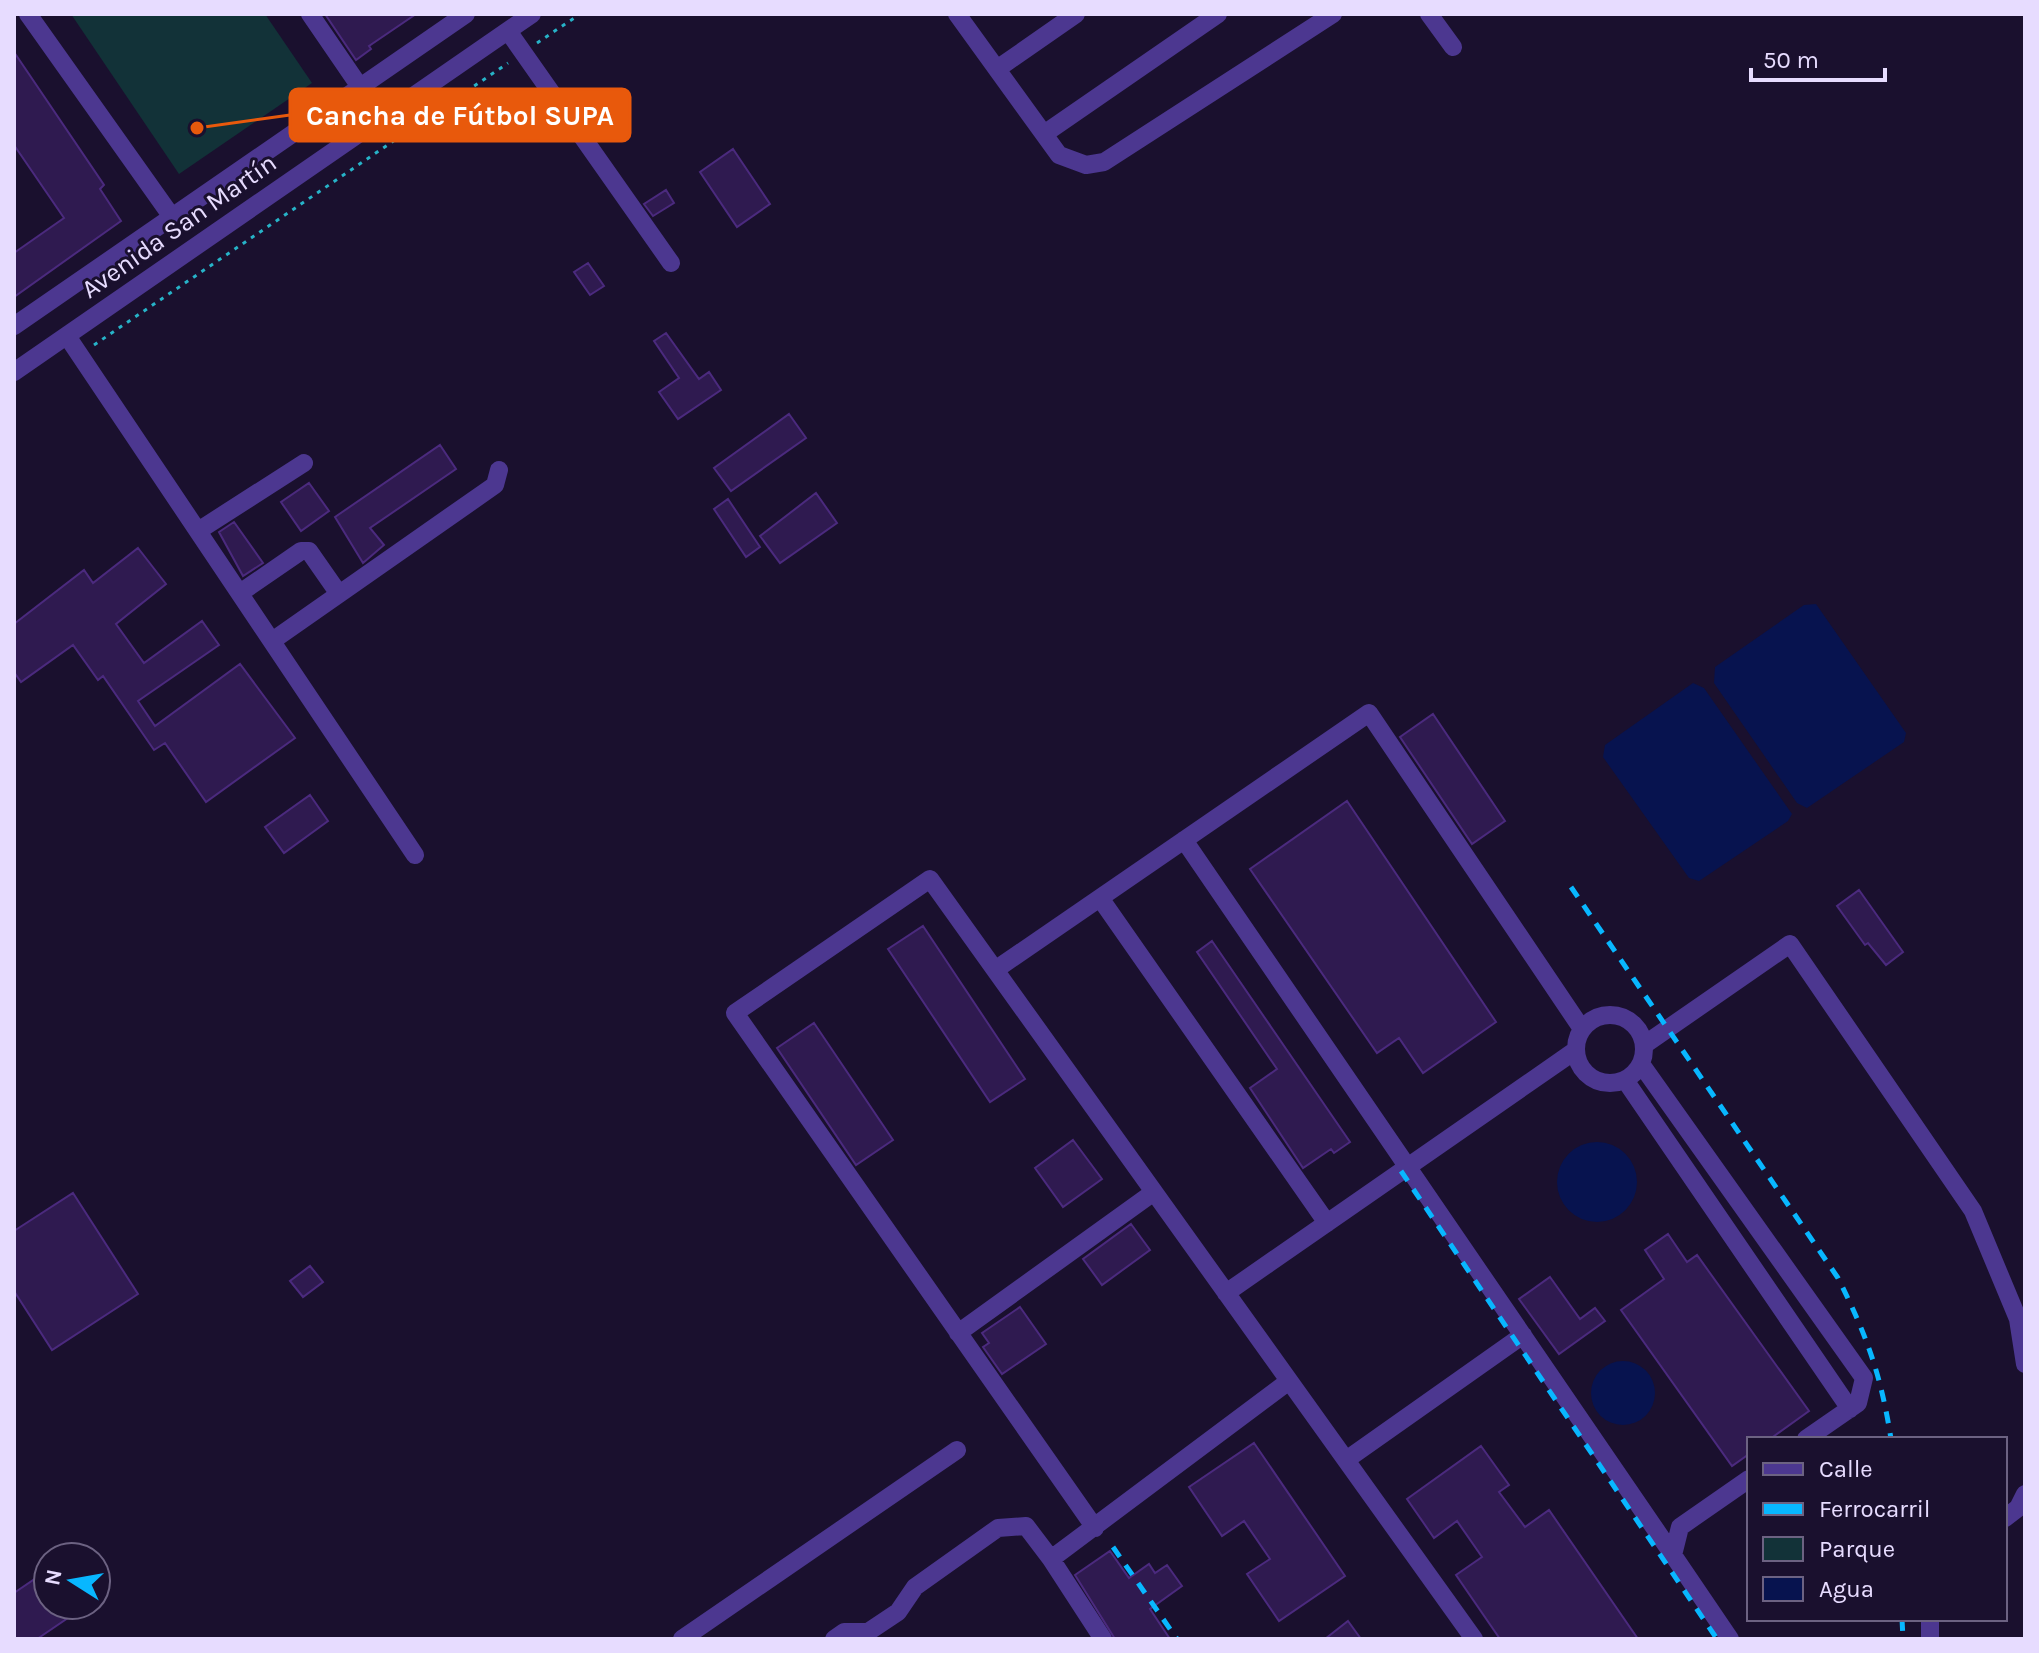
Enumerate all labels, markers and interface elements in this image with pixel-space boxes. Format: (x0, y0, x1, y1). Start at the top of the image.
scale bar (1751, 32, 1885, 82)
text: 50 m (1763, 46, 1819, 74)
callout: Cancha de Fútbol SUPA (290, 89, 630, 141)
text: Cancha de Fútbol SUPA (306, 99, 614, 132)
street label: Avenida San Martín (76, 147, 282, 305)
legend (1747, 1437, 2007, 1621)
text: Calle (1819, 1455, 1873, 1483)
text: Ferrocarril (1819, 1495, 1931, 1523)
text: Parque (1819, 1535, 1895, 1563)
north arrow (32, 1541, 112, 1621)
text: N (39, 1567, 68, 1588)
text: Agua (1819, 1575, 1874, 1603)

